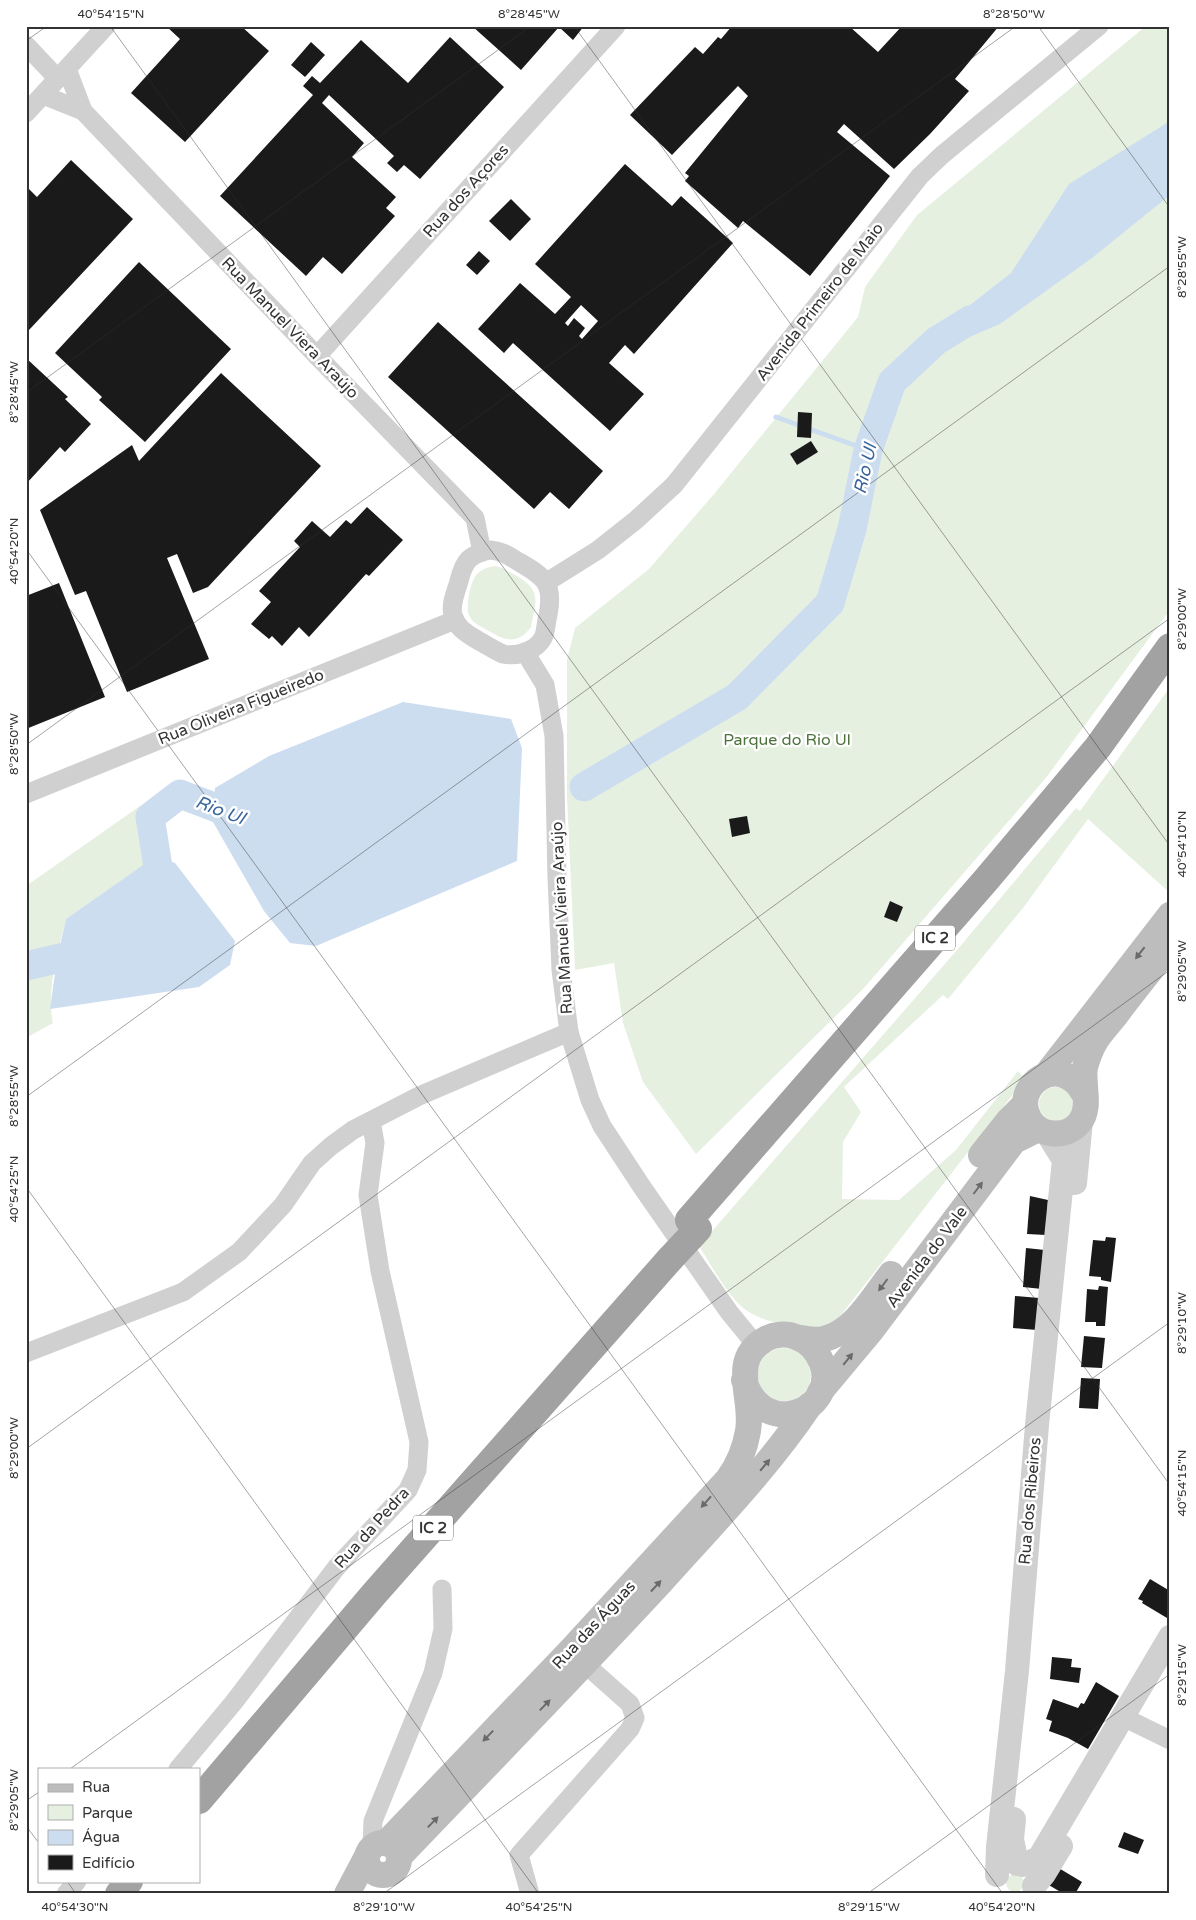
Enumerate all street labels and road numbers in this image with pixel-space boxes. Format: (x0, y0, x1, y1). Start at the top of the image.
street label: Rua dos Açores (419, 140, 513, 242)
street label: Avenida Primeiro de Maio (752, 219, 888, 385)
street label: Rua Manuel Viera Araújo (217, 253, 363, 403)
street label: Rua Oliveira Figueiredo (155, 665, 327, 749)
street label: Rua Manuel Vieira Araújo (547, 821, 577, 1015)
road number: IC 2 (915, 926, 955, 950)
street label: Avenida do Vale (882, 1202, 972, 1312)
street label: Rua dos Ribeiros (1014, 1436, 1046, 1566)
street label: Rua da Pedra (330, 1483, 414, 1573)
road number: IC 2 (413, 1516, 453, 1540)
street label: Rua das Águas (548, 1577, 640, 1673)

